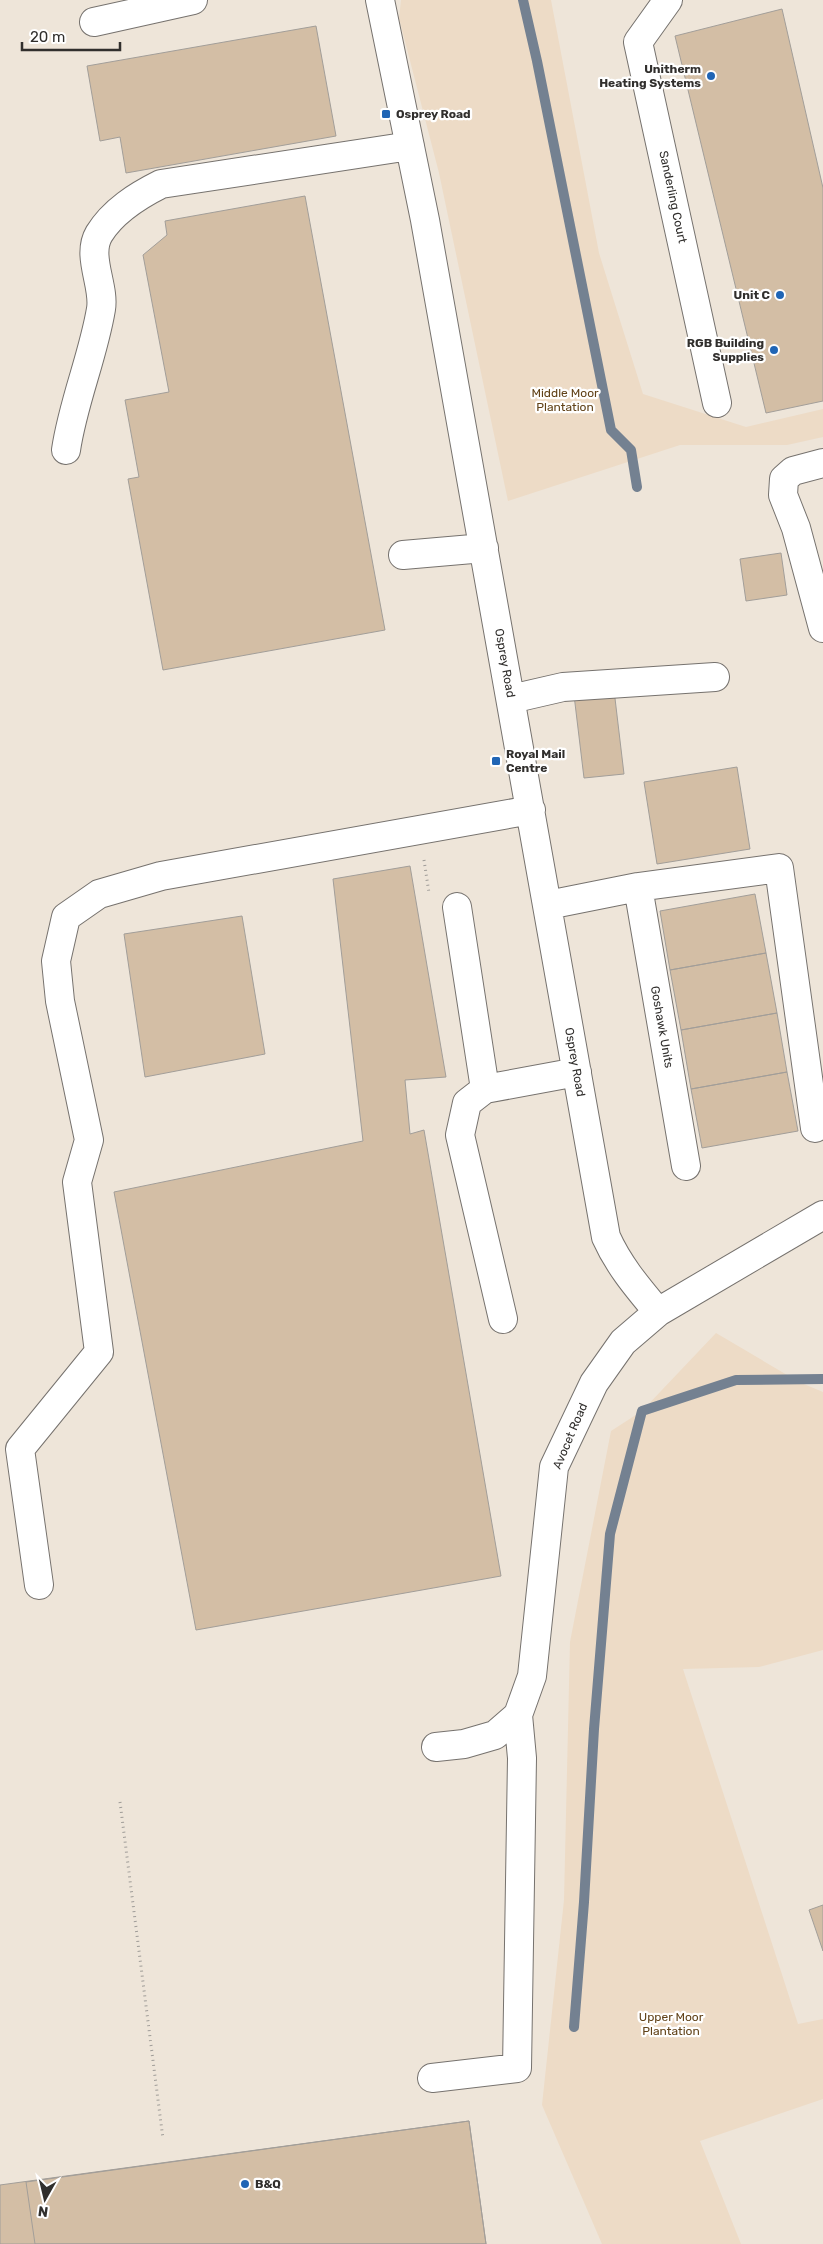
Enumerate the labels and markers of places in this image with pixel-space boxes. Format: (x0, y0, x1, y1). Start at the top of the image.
place label: Unitherm Heating Systems (599, 62, 701, 90)
marker: Unitherm Heating Systems (705, 70, 717, 82)
place label: Osprey Road (396, 107, 471, 121)
marker: Osprey Road (380, 108, 392, 120)
place label: Unit C (734, 288, 771, 302)
marker: Unit C (774, 289, 786, 301)
place label: RGB Building Supplies (687, 336, 764, 364)
marker: RGB Building Supplies (768, 344, 780, 356)
place label: Royal Mail Centre (506, 747, 565, 775)
marker: Royal Mail Centre (490, 755, 502, 767)
place label: B&Q (255, 2177, 281, 2191)
marker: B&Q (239, 2178, 251, 2190)

